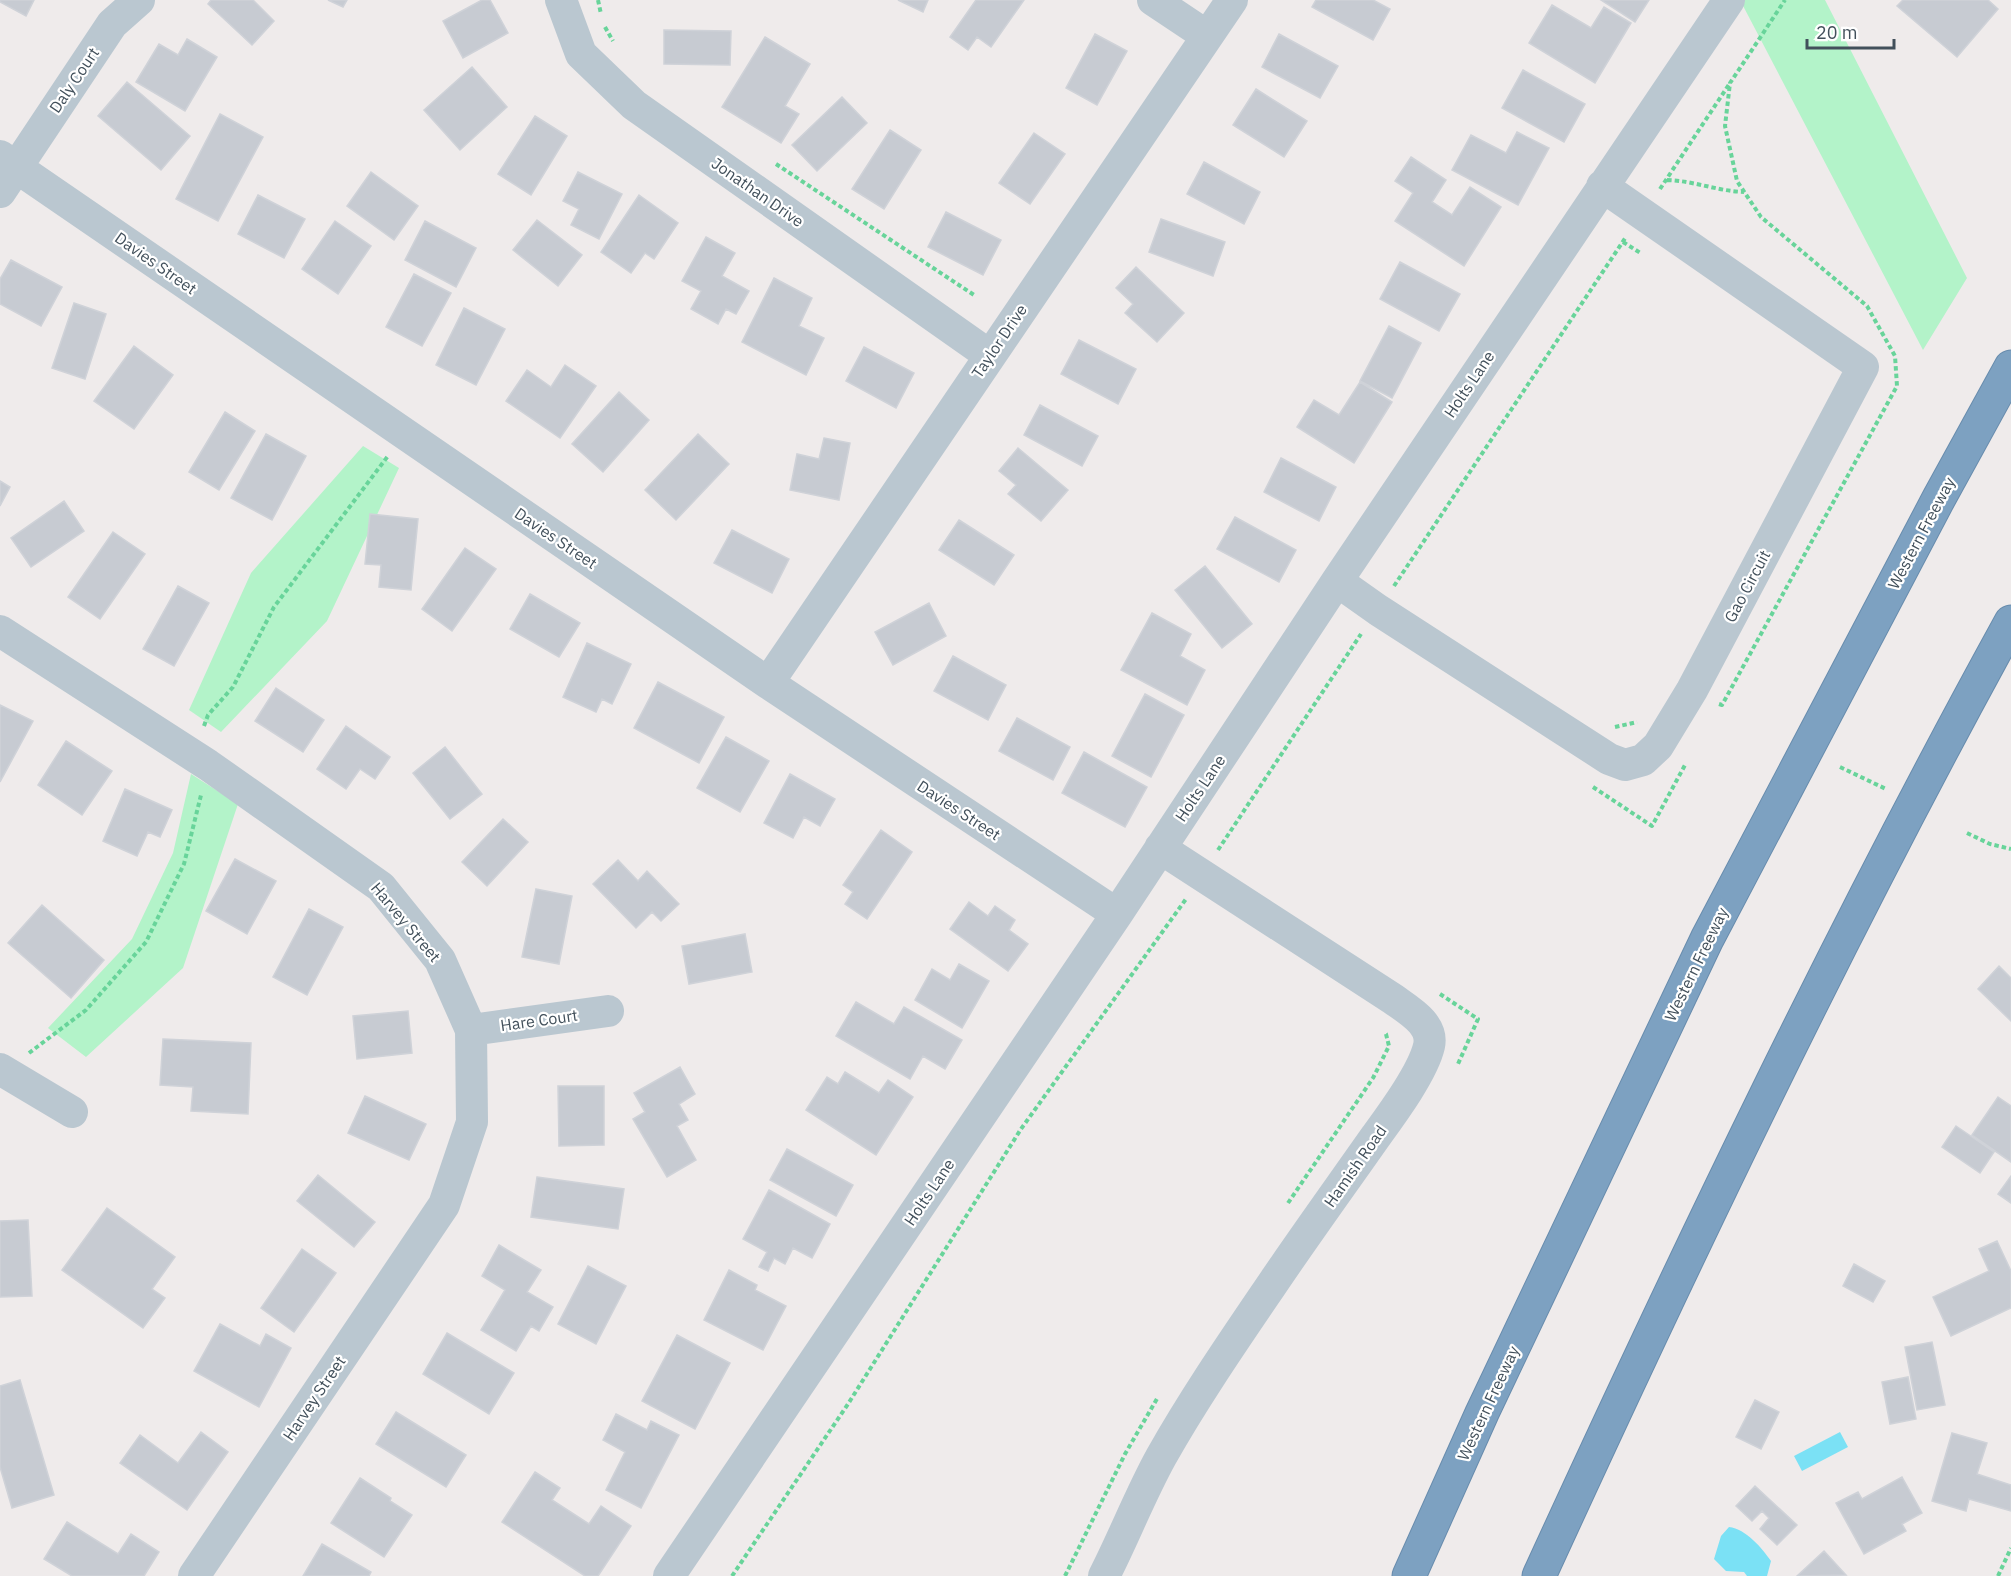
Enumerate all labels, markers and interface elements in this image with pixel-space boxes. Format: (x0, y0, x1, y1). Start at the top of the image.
scale bar (1807, 12, 1894, 50)
text: 20 m (1816, 21, 1858, 44)
street label: Daly Court (45, 43, 103, 117)
street label: Jonathan Drive (708, 153, 808, 231)
street label: Davies Street (111, 227, 201, 299)
street label: Taylor Drive (967, 300, 1031, 382)
street label: Holts Lane (1439, 347, 1499, 421)
street label: Western Freeway (1883, 474, 1959, 592)
street label: Davies Street (511, 503, 601, 573)
street label: Gao Circuit (1720, 546, 1774, 626)
street label: Holts Lane (1170, 751, 1230, 825)
street label: Davies Street (914, 776, 1004, 844)
street label: Harvey Street (367, 878, 445, 966)
street label: Western Freeway (1660, 904, 1732, 1024)
street label: Hare Court (499, 1005, 579, 1035)
street label: Hamish Road (1319, 1121, 1391, 1211)
street label: Holts Lane (899, 1155, 959, 1229)
street label: Western Freeway (1453, 1343, 1523, 1463)
street label: Harvey Street (278, 1352, 350, 1444)

